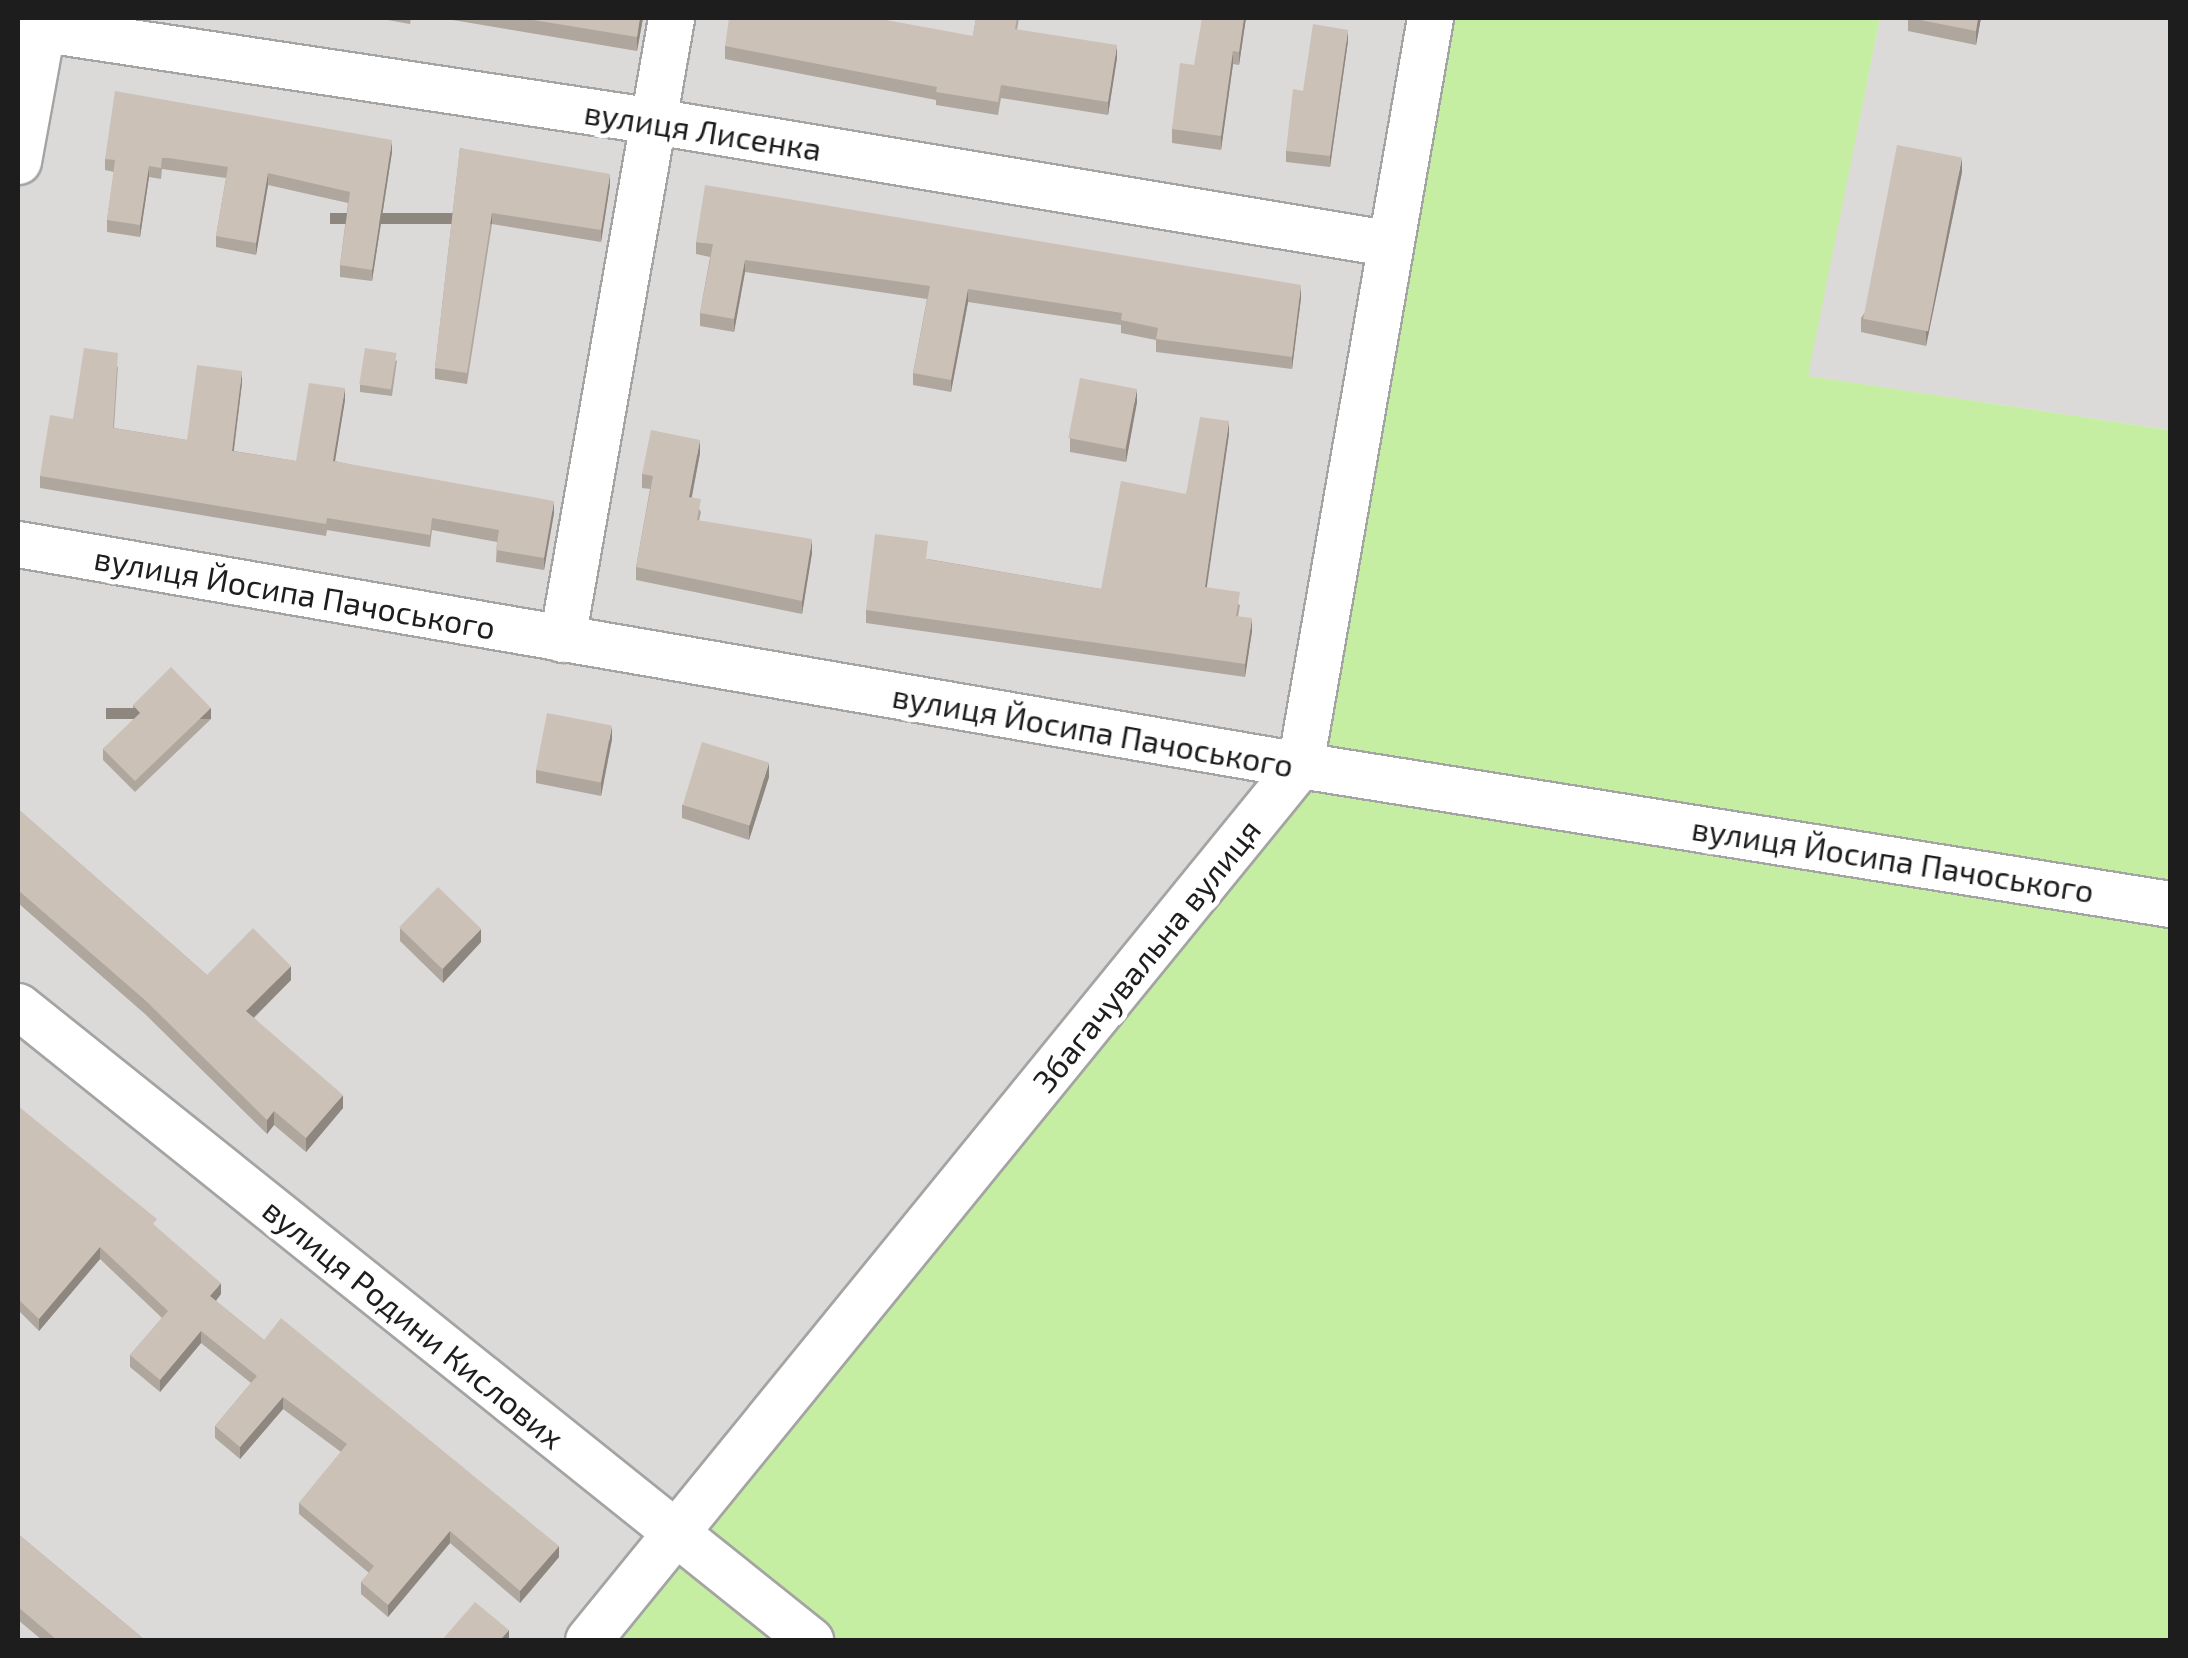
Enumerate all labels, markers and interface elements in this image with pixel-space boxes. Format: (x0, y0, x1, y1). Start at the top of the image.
street label: вулиця Лисенка (582, 92, 824, 168)
street label: вулиця Йосипа Пачоського (91, 538, 499, 646)
street label: вулиця Йосипа Пачоського (889, 676, 1297, 784)
street label: вулиця Йосипа Пачоського (1689, 808, 2097, 910)
street label: Збагачувальна вулиця (1024, 811, 1268, 1099)
street label: вулиця Родини Кислових (256, 1190, 572, 1456)

